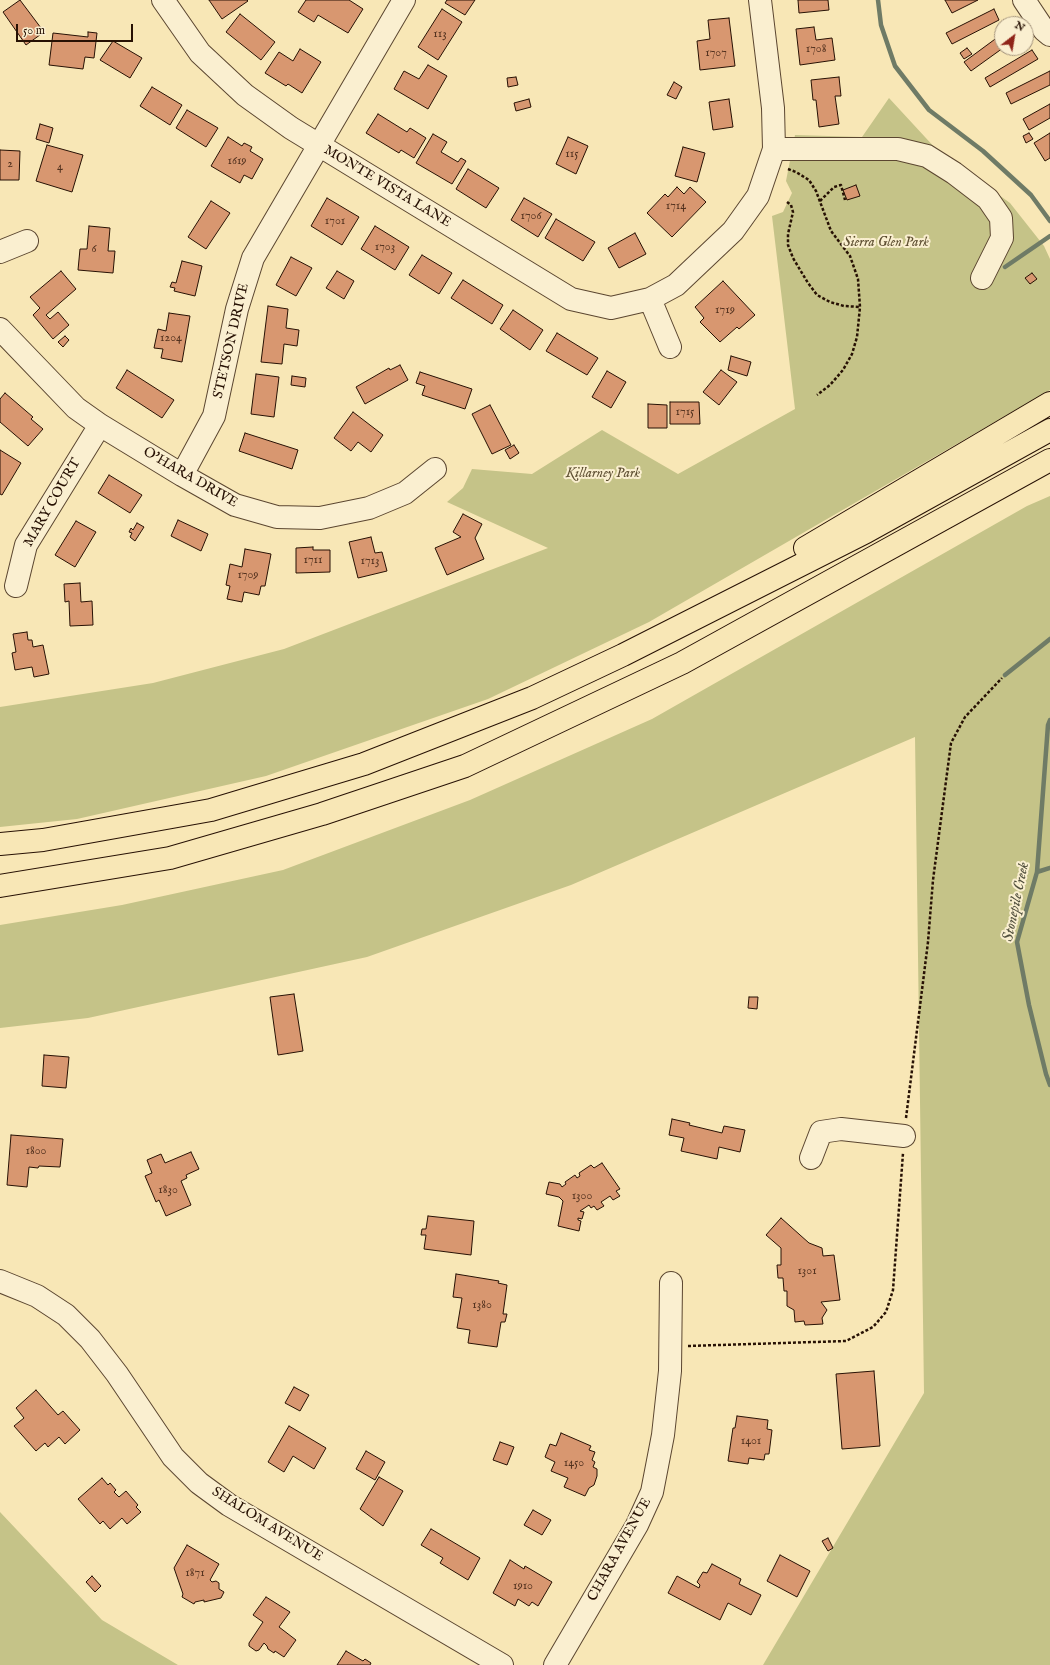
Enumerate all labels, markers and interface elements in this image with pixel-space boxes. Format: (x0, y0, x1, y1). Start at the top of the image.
scale bar (18, 16, 135, 42)
north arrow (994, 16, 1034, 56)
text: N (1012, 18, 1027, 35)
text: 50 m (23, 23, 45, 38)
house number: 113 (433, 28, 447, 42)
house number: 1708 (806, 43, 826, 57)
house number: 1707 (705, 47, 727, 61)
street label: MONTE VISTA LANE (320, 142, 454, 232)
house number: 115 (565, 148, 579, 162)
house number: 1619 (227, 155, 247, 169)
house number: 2 (7, 158, 13, 172)
house number: 4 (57, 161, 63, 175)
house number: 1714 (666, 200, 686, 214)
house number: 1706 (520, 210, 542, 224)
house number: 1701 (325, 215, 345, 229)
park label: Sierra Glen Park (843, 235, 929, 251)
house number: 1703 (375, 241, 395, 255)
house number: 6 (91, 243, 97, 257)
street label: STETSON DRIVE (211, 282, 253, 400)
house number: 1719 (715, 304, 735, 318)
house number: 1204 (160, 332, 182, 346)
house number: 1715 (676, 406, 694, 420)
street label: O'HARA DRIVE (140, 444, 240, 512)
street label: MARY COURT (21, 456, 85, 550)
park label: Killarney Park (566, 466, 640, 482)
house number: 1711 (303, 554, 323, 568)
house number: 1713 (360, 555, 380, 569)
house number: 1709 (237, 569, 259, 583)
water label: Stonepile Creek (1000, 861, 1034, 943)
house number: 1800 (26, 1145, 46, 1159)
house number: 1830 (158, 1184, 178, 1198)
house number: 1300 (572, 1190, 592, 1204)
house number: 1301 (797, 1265, 817, 1279)
house number: 1380 (472, 1299, 492, 1313)
house number: 1401 (741, 1435, 761, 1449)
house number: 1450 (564, 1457, 584, 1471)
street label: SHALOM AVENUE (208, 1484, 326, 1566)
street label: CHARA AVENUE (585, 1495, 655, 1605)
house number: 1871 (185, 1567, 205, 1581)
house number: 1910 (513, 1580, 533, 1594)

